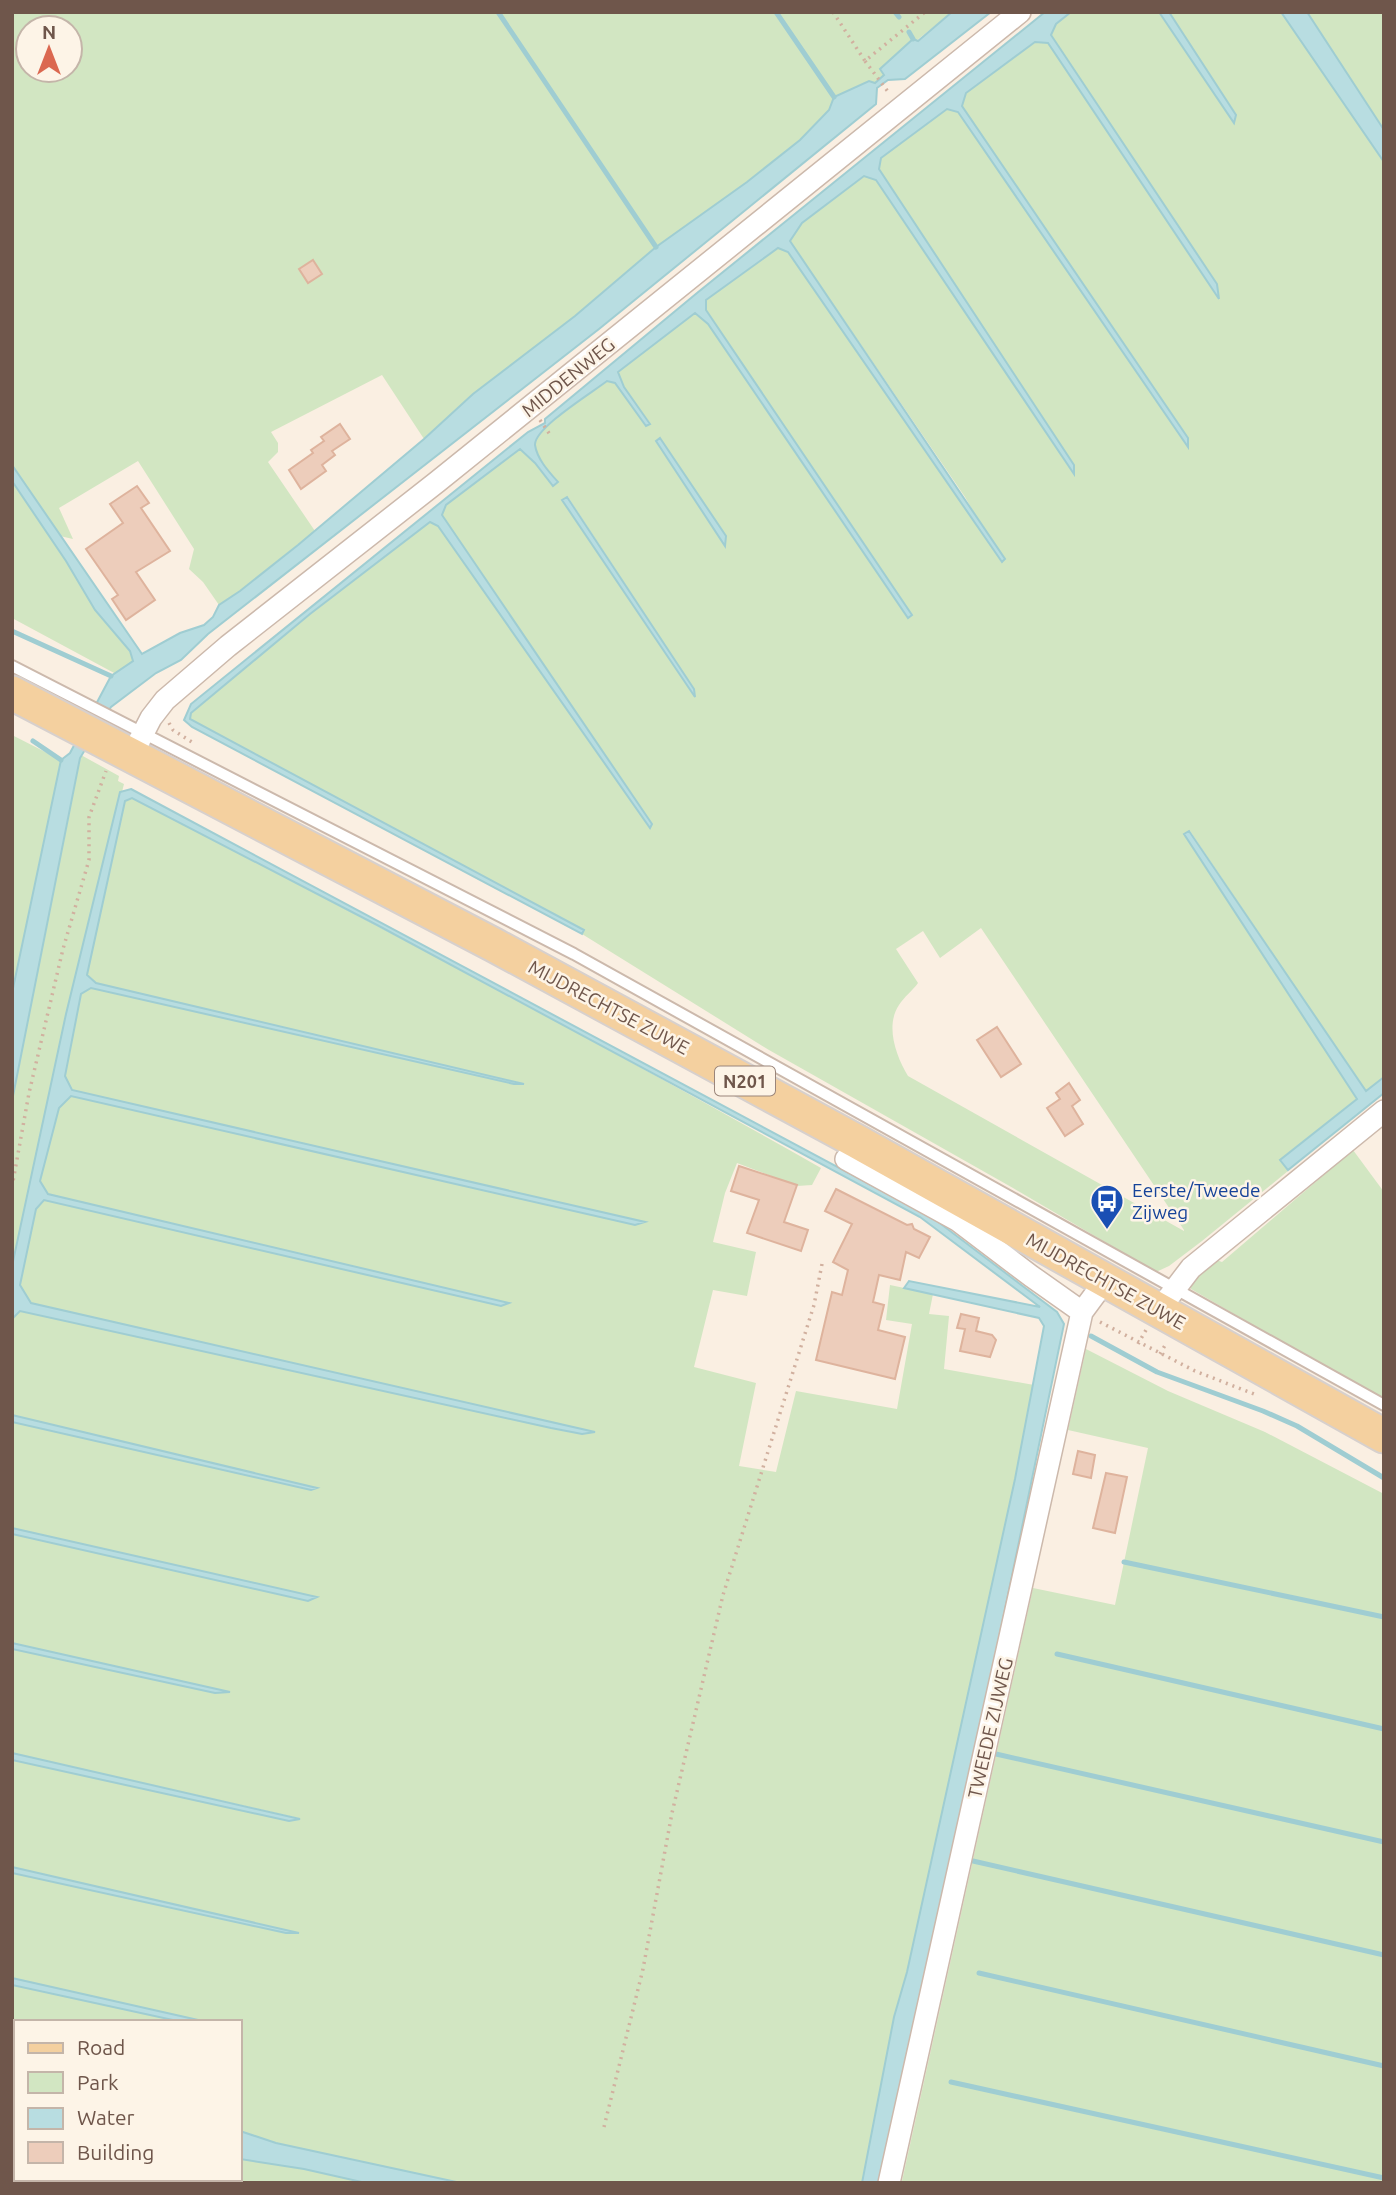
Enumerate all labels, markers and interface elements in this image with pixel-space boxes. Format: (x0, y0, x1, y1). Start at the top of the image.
north arrow (14, 14, 84, 84)
text: N (42, 21, 56, 43)
street label: MIDDENWEG (517, 333, 619, 421)
street label: MIJDRECHTSE ZUWE (525, 955, 693, 1059)
road number: N201 (715, 1066, 775, 1096)
place label: Eerste/Tweede Zijweg (1132, 1179, 1261, 1223)
bus stop icon: Eerste/Tweede Zijweg (1088, 1182, 1126, 1231)
street label: MIJDRECHTSE ZUWE (1023, 1228, 1189, 1334)
street label: TWEEDE ZIJWEG (963, 1656, 1017, 1800)
legend (14, 2020, 242, 2181)
text: Road (77, 2035, 125, 2059)
text: Park (77, 2070, 119, 2094)
text: Water (77, 2105, 135, 2129)
text: Building (77, 2140, 154, 2164)

